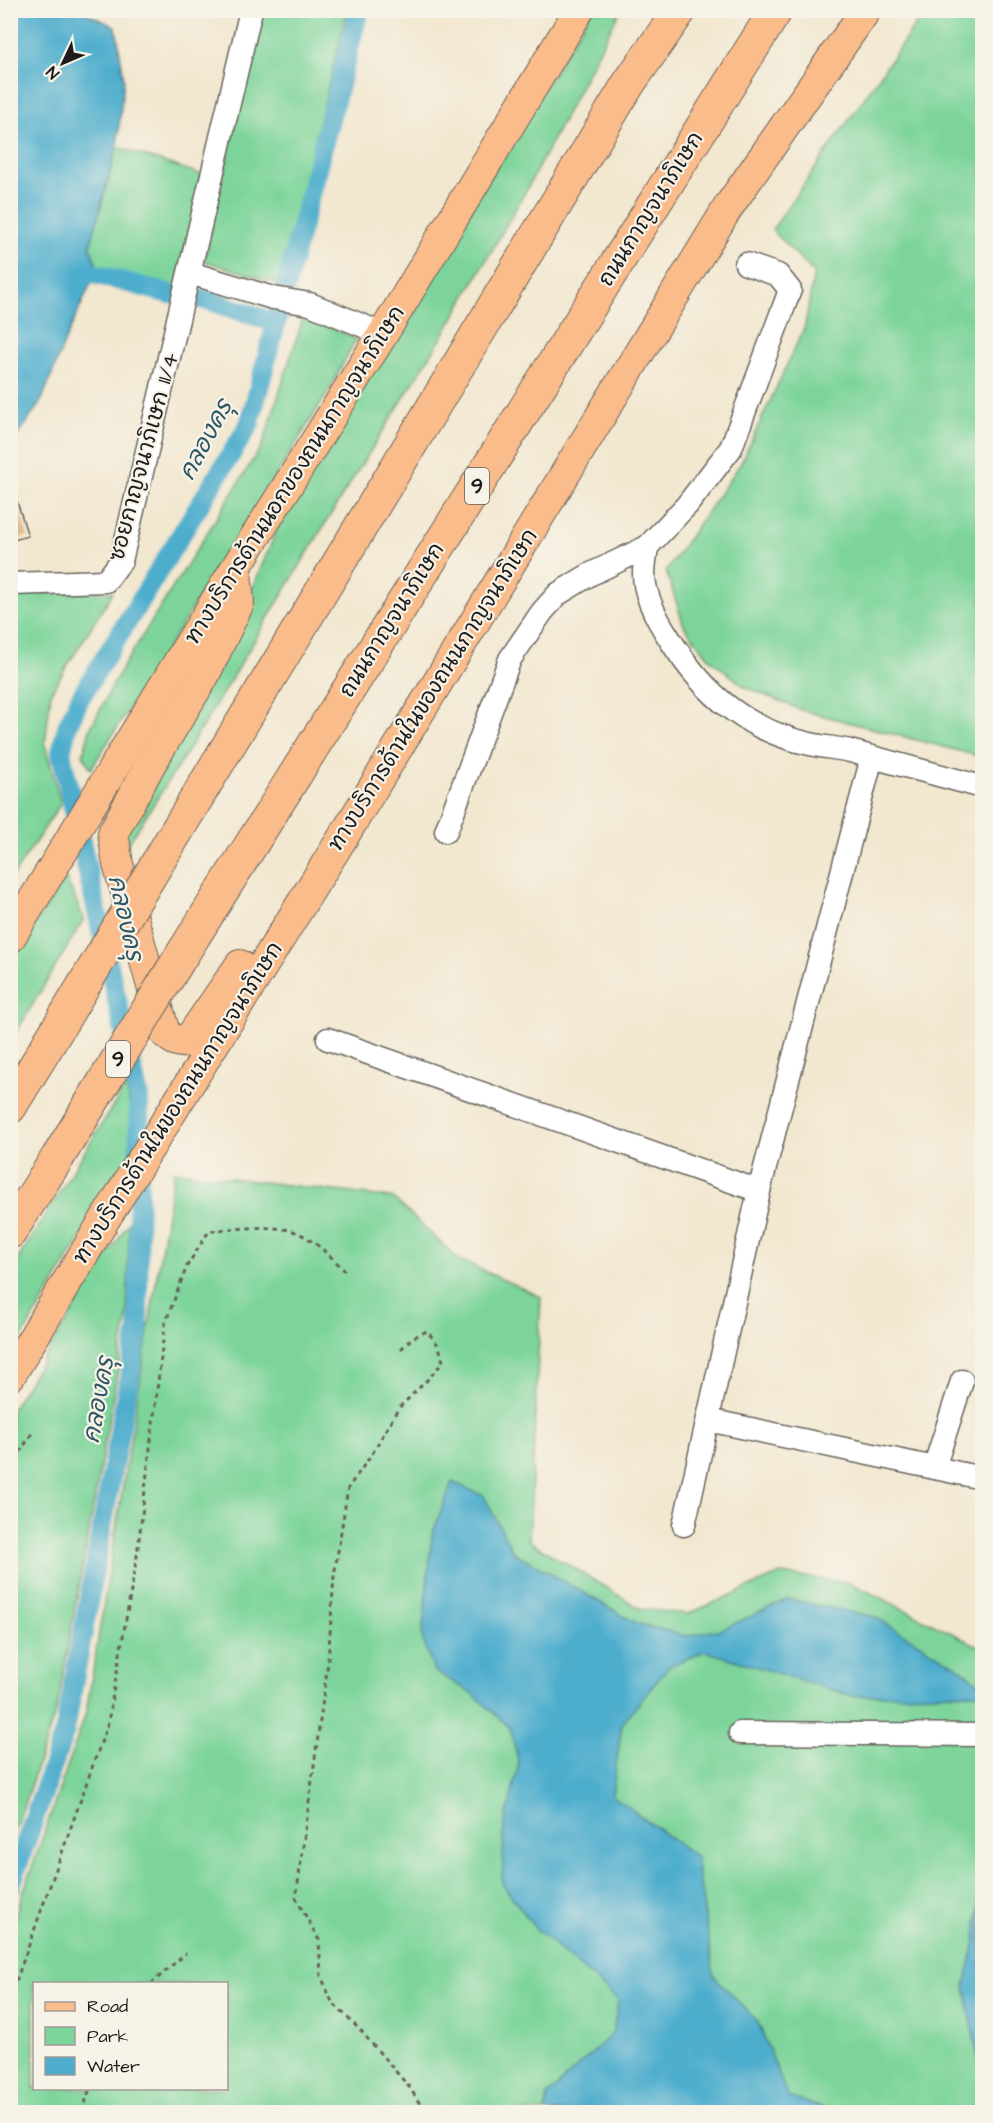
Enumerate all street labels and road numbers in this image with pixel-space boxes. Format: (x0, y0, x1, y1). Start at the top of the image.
street label: ถนนกาญจนาภิเษก (591, 126, 711, 292)
street label: ทางบริการด้านนอกของถนนกาญจนาภิเษก (179, 301, 411, 649)
street label: ซอยกาญจนาภิเษก 11/4 (101, 349, 187, 565)
road number: 9 (465, 468, 489, 504)
street label: ทางบริการด้านในของถนนกาญจนาภิเษก (321, 523, 545, 857)
street label: ถนนกาญจนาภิเษก (334, 538, 450, 702)
street label: ทางบริการด้านในของถนนกาญจนาภิเษก (66, 936, 290, 1270)
road number: 9 (106, 1041, 130, 1077)

